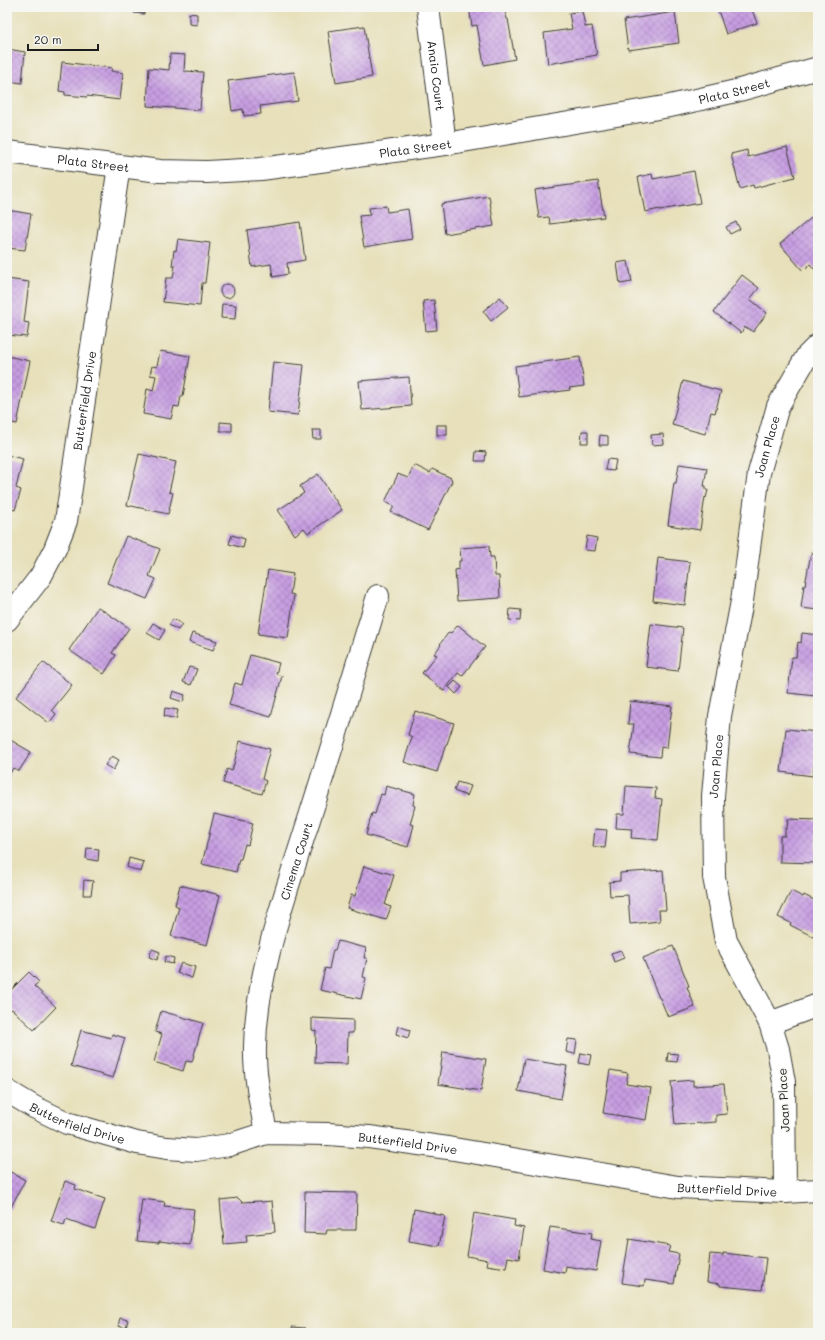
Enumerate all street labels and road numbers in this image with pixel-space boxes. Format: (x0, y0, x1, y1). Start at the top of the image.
street label: Anaio Court (424, 39, 449, 112)
street label: Plata Street (697, 74, 771, 107)
street label: Plata Street (378, 135, 453, 161)
street label: Plata Street (56, 150, 130, 175)
street label: Butterfield Drive (69, 350, 99, 451)
street label: Joan Place (750, 413, 783, 478)
street label: Joan Place (705, 733, 726, 799)
street label: Cinema Court (276, 820, 316, 902)
street label: Joan Place (773, 1068, 793, 1132)
street label: Butterfield Drive (27, 1098, 127, 1147)
street label: Butterfield Drive (358, 1128, 459, 1157)
street label: Butterfield Drive (677, 1179, 778, 1200)

